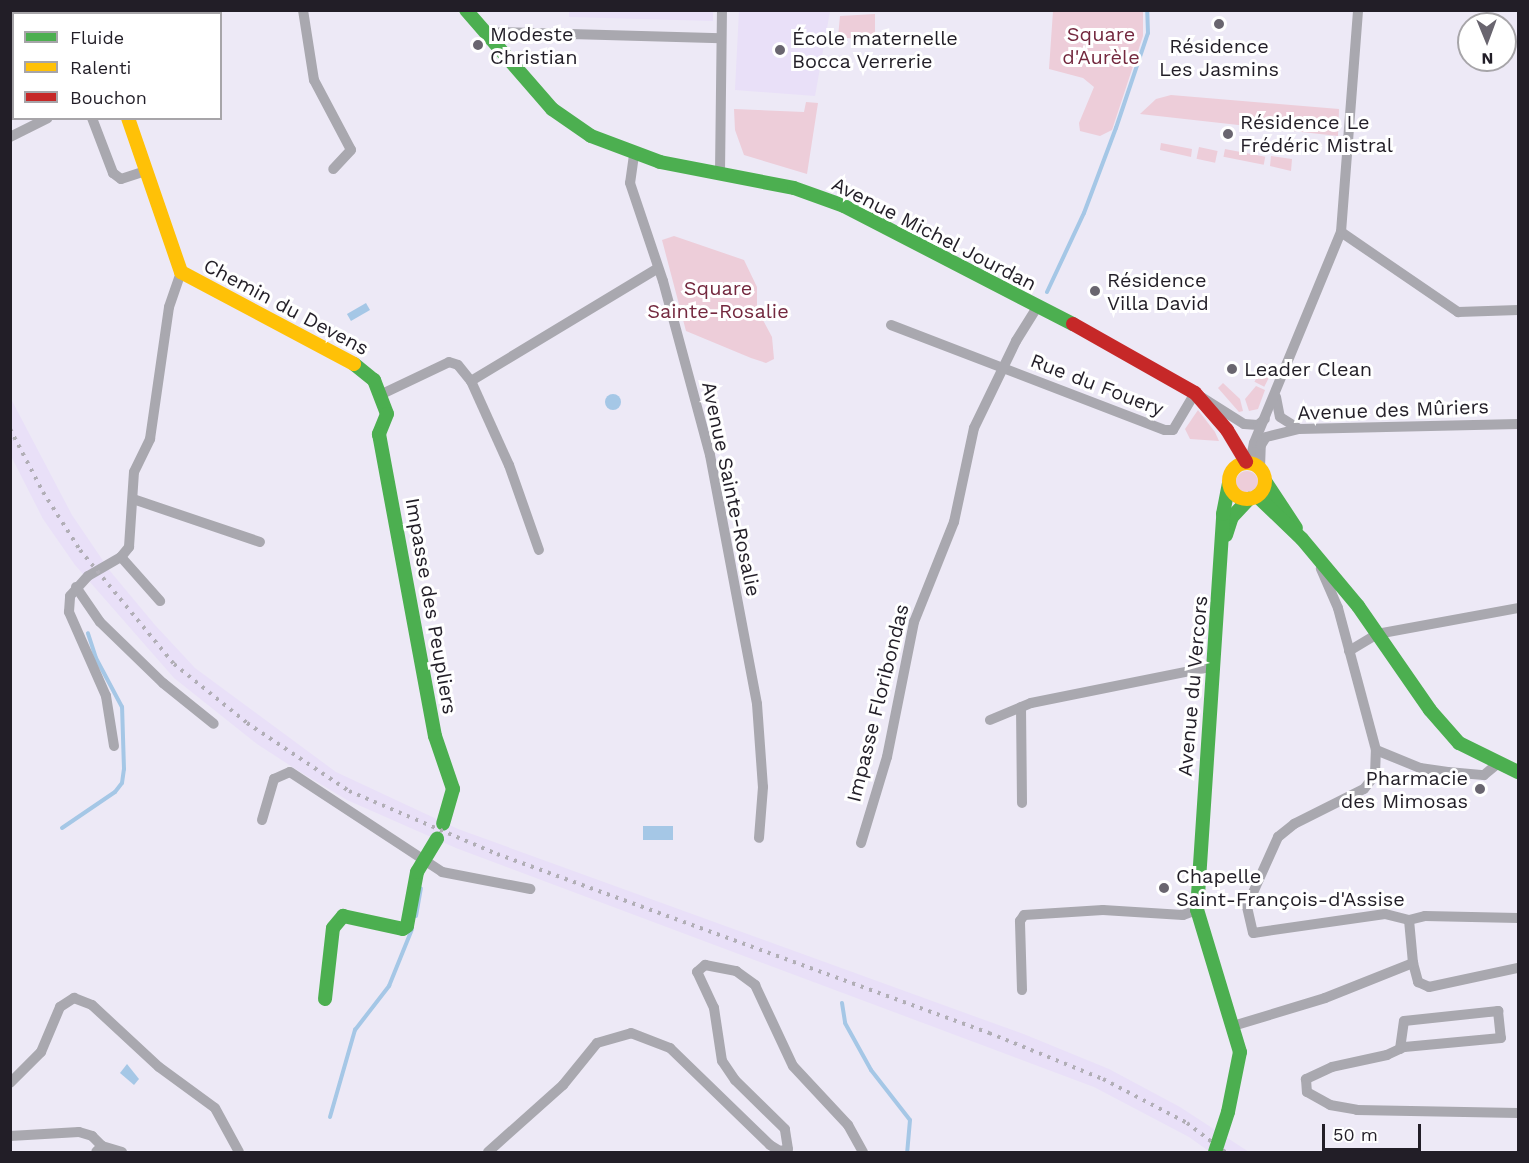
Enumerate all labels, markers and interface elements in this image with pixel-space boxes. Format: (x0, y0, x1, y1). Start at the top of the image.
legend (12, 12, 222, 120)
north arrow (1457, 12, 1517, 72)
marker: Résidence Les Jasmins (1212, 17, 1226, 31)
place label: Modeste Christian (490, 22, 578, 69)
park label: Square d'Aurèle (1062, 23, 1140, 70)
text: Fluide (70, 27, 124, 48)
place label: École maternelle Bocca Verrerie (792, 27, 958, 74)
place label: Résidence Les Jasmins (1159, 34, 1279, 81)
marker: Modeste Christian (471, 38, 485, 52)
marker: École maternelle Bocca Verrerie (773, 43, 787, 57)
text: N (1481, 49, 1493, 68)
text: Ralenti (70, 57, 131, 78)
text: Bouchon (70, 87, 147, 108)
place label: Résidence Le Frédéric Mistral (1240, 110, 1393, 157)
marker: Résidence Le Frédéric Mistral (1221, 127, 1235, 141)
street label: Avenue Michel Jourdan (827, 172, 1041, 296)
street label: Chemin du Devens (199, 253, 373, 361)
place label: Résidence Villa David (1107, 268, 1209, 315)
park label: Square Sainte-Rosalie (647, 276, 789, 323)
marker: Résidence Villa David (1088, 284, 1102, 298)
street label: Rue du Fouery (1027, 349, 1167, 421)
place label: Leader Clean (1244, 357, 1373, 381)
marker: Leader Clean (1225, 362, 1239, 376)
street label: Avenue Sainte-Rosalie (696, 379, 766, 599)
street label: Avenue des Mûriers (1297, 395, 1489, 425)
street label: Impasse des Peupliers (400, 496, 462, 716)
street label: Avenue du Vercors (1173, 594, 1213, 778)
street label: Impasse Floribondas (842, 601, 914, 805)
place label: Pharmacie des Mimosas (1341, 766, 1468, 813)
marker: Pharmacie des Mimosas (1473, 782, 1487, 796)
place label: Chapelle Saint-François-d'Assise (1176, 864, 1405, 911)
marker: Chapelle Saint-François-d'Assise (1157, 881, 1171, 895)
scale bar (1325, 1112, 1424, 1150)
text: 50 m (1333, 1124, 1378, 1145)

